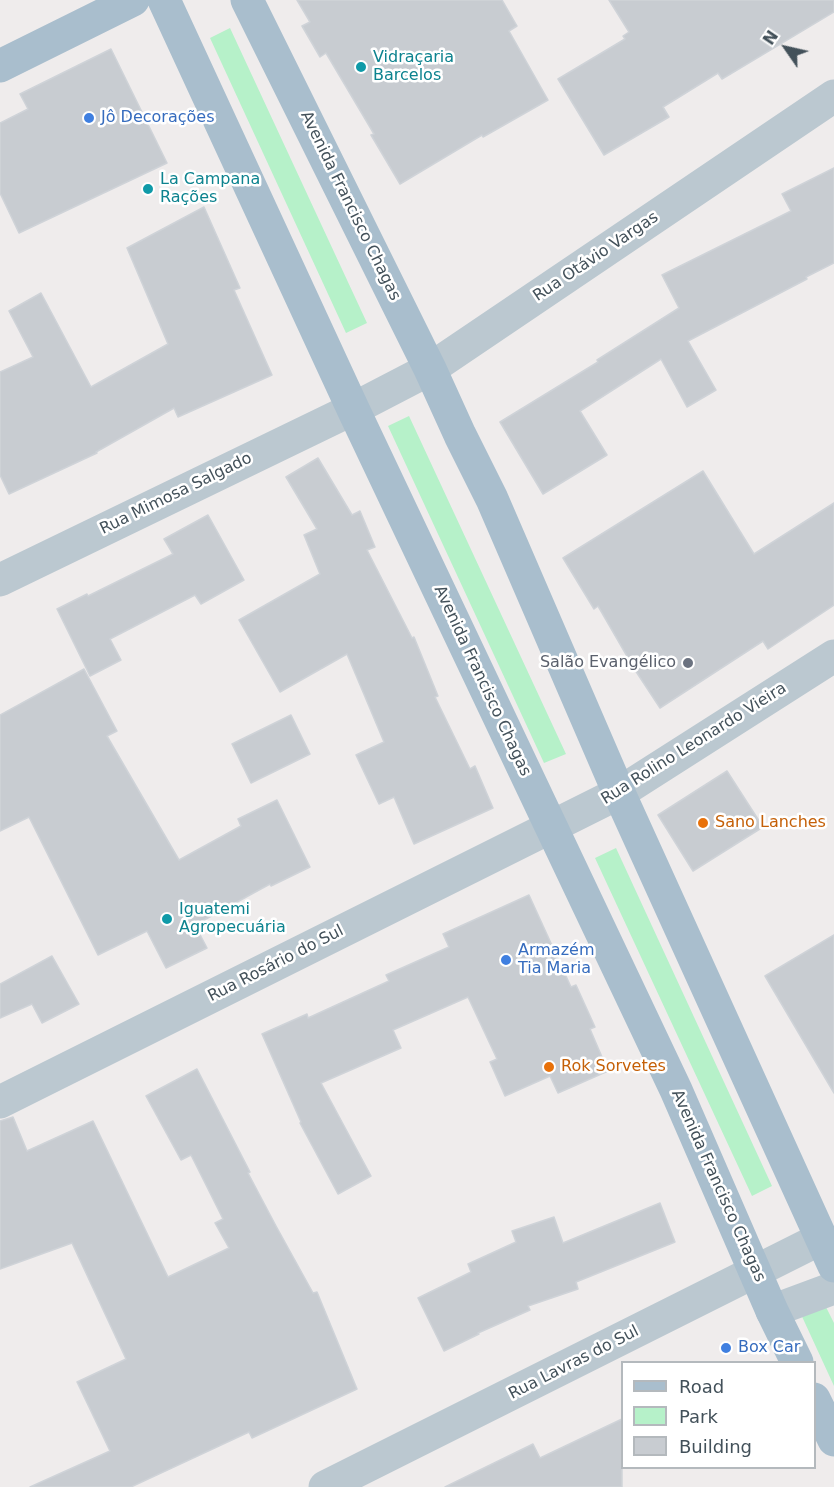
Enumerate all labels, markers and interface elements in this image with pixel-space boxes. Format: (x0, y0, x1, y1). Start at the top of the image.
north arrow (756, 18, 816, 78)
text: N (759, 27, 782, 49)
place label: Vidraçaria Barcelos (373, 48, 454, 86)
marker: Vidraçaria Barcelos (354, 60, 368, 74)
place label: Jô Decorações (101, 108, 214, 128)
street label: Avenida Francisco Chagas (296, 108, 404, 304)
marker: Jô Decorações (82, 111, 96, 125)
place label: La Campana Rações (160, 170, 260, 208)
marker: La Campana Rações (141, 182, 155, 196)
street label: Rua Otávio Vargas (530, 208, 662, 306)
street label: Rua Mimosa Salgado (97, 449, 255, 539)
street label: Avenida Francisco Chagas (429, 583, 535, 779)
place label: Salão Evangélico (540, 653, 676, 673)
marker: Salão Evangélico (681, 656, 695, 670)
street label: Rua Rolino Leonardo Vieira (598, 679, 790, 809)
place label: Sano Lanches (715, 813, 826, 833)
marker: Sano Lanches (696, 816, 710, 830)
place label: Iguatemi Agropecuária (179, 900, 286, 938)
marker: Iguatemi Agropecuária (160, 912, 174, 926)
street label: Rua Rosário do Sul (205, 922, 347, 1006)
place label: Armazém Tia Maria (518, 941, 594, 979)
marker: Armazém Tia Maria (499, 953, 513, 967)
place label: Rok Sorvetes (561, 1057, 666, 1077)
marker: Rok Sorvetes (542, 1060, 556, 1074)
street label: Avenida Francisco Chagas (667, 1087, 769, 1285)
street label: Rua Lavras do Sul (506, 1322, 642, 1404)
place label: Box Car (738, 1338, 800, 1358)
marker: Box Car (719, 1341, 733, 1355)
legend (621, 1361, 816, 1469)
text: Road (679, 1376, 724, 1397)
text: Park (679, 1406, 718, 1427)
text: Building (679, 1436, 752, 1457)

